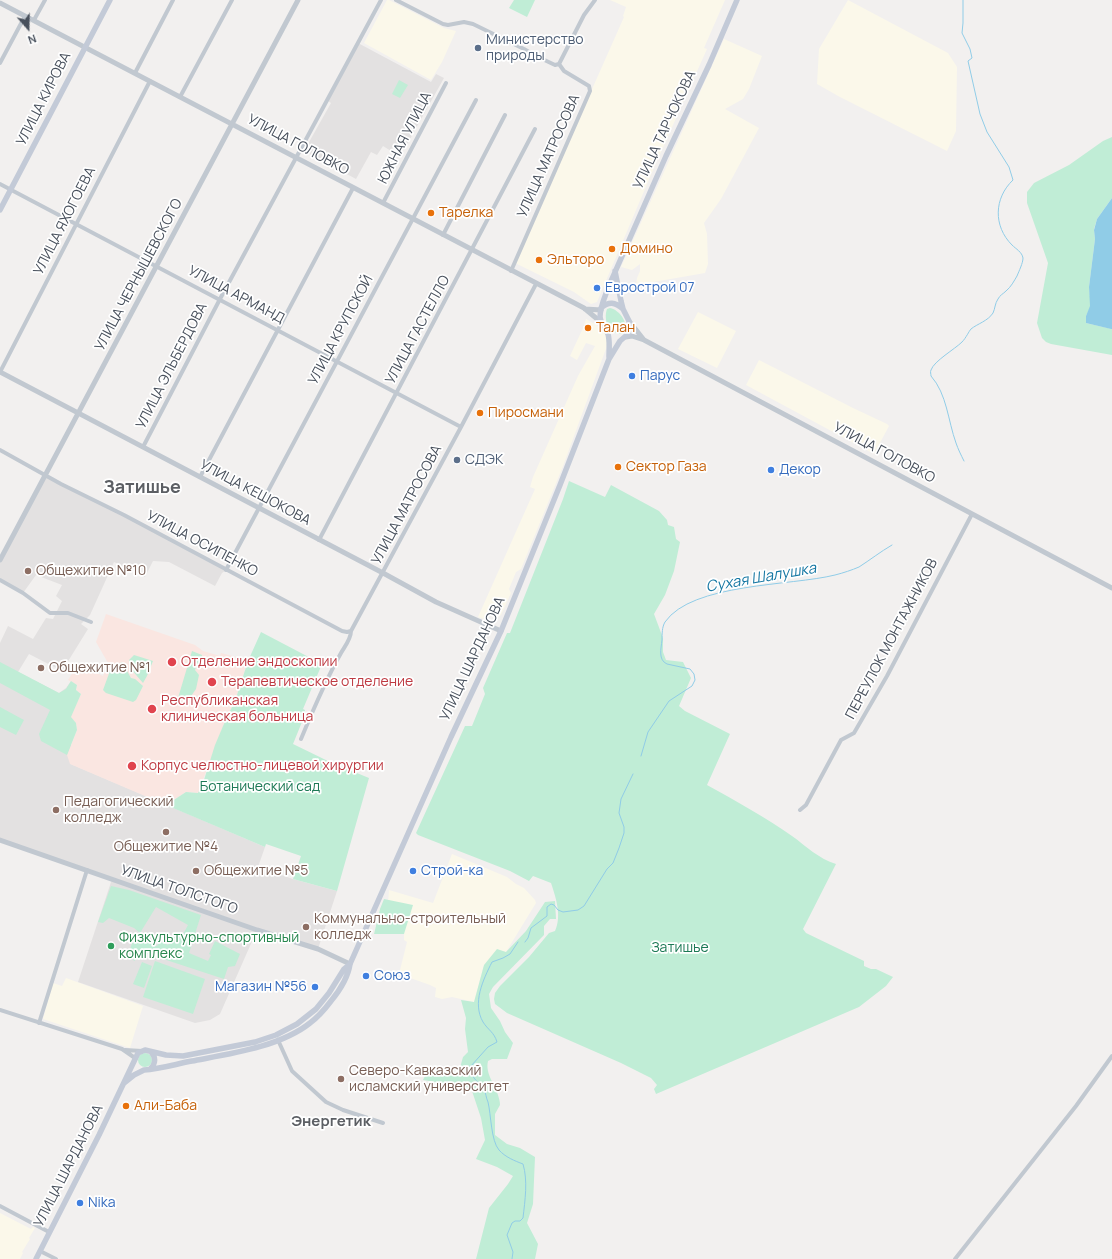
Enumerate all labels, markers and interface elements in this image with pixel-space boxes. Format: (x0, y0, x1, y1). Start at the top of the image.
north arrow (8, 8, 48, 48)
text: N (26, 31, 39, 48)
place label: Министерство природы (486, 32, 584, 64)
marker: Министерство природы (473, 43, 483, 53)
street label: УЛИЦА КИРОВА (13, 49, 75, 149)
street label: УЛИЦА ТАРЧОКОВА (630, 68, 700, 192)
street label: ЮЖНАЯ УЛИЦА (375, 89, 435, 187)
street label: УЛИЦА МАТРОСОВА (514, 92, 584, 220)
street label: УЛИЦА ГОЛОВКО (244, 111, 352, 179)
street label: УЛИЦА ЯХОГОЕВА (31, 164, 99, 278)
street label: УЛИЦА ЧЕРНЫШЕВСКОГО (92, 196, 186, 354)
place label: Тарелка (439, 205, 493, 221)
marker: Тарелка (426, 208, 436, 218)
place label: Домино (620, 241, 673, 257)
marker: Домино (607, 244, 617, 254)
place label: Эльторо (547, 252, 604, 268)
marker: Эльторо (534, 255, 544, 265)
street label: УЛИЦА АРМАНД (185, 263, 287, 327)
street label: УЛИЦА КРУПСКОЙ (305, 272, 377, 388)
street label: УЛИЦА ГАСТЕЛЛО (382, 273, 454, 387)
place label: Еврострой 07 (605, 280, 695, 296)
marker: Еврострой 07 (592, 283, 602, 293)
street label: УЛИЦА ЭЛЬБЕРДОВА (133, 300, 211, 432)
place label: Талан (596, 320, 635, 336)
marker: Талан (583, 323, 593, 333)
place label: Парус (640, 368, 680, 384)
marker: Парус (627, 371, 637, 381)
place label: Пиросмани (488, 405, 564, 421)
marker: Пиросмани (475, 408, 485, 418)
street label: УЛИЦА ГОЛОВКО (830, 419, 938, 487)
street label: УЛИЦА МАТРОСОВА (368, 442, 446, 568)
place label: СДЭК (465, 452, 503, 468)
marker: СДЭК (452, 455, 462, 465)
street label: УЛИЦА КЕШОКОВА (197, 457, 313, 529)
place label: Сектор Газа (626, 459, 707, 475)
marker: Сектор Газа (613, 462, 623, 472)
place label: Декор (779, 462, 821, 478)
marker: Декор (766, 465, 776, 475)
district label: Затишье (103, 477, 181, 499)
street label: УЛИЦА ОСИПЕНКО (143, 508, 261, 580)
street label: ПЕРЕУЛОК МОНТАЖНИКОВ (842, 556, 942, 722)
water label: Сухая Шалушка (705, 559, 817, 597)
place label: Общежитие №10 (36, 563, 146, 579)
marker: Общежитие №10 (23, 566, 33, 576)
street label: УЛИЦА ШАРДАНОВА (437, 594, 509, 724)
place label: Отделение эндоскопии (181, 654, 338, 670)
marker: Отделение эндоскопии (166, 656, 178, 668)
place label: Общежитие №1 (49, 660, 151, 676)
marker: Общежитие №1 (36, 663, 46, 673)
place label: Терапевтическое отделение (221, 674, 413, 690)
marker: Терапевтическое отделение (206, 676, 218, 688)
place label: Республиканская клиническая больница (161, 693, 313, 726)
marker: Республиканская клиническая больница (146, 703, 158, 715)
place label: Корпус челюстно-лицевой хирургии (141, 758, 384, 774)
marker: Корпус челюстно-лицевой хирургии (126, 760, 138, 772)
park label: Ботанический сад (200, 779, 320, 795)
place label: Педагогический колледж (64, 794, 174, 826)
marker: Педагогический колледж (51, 805, 61, 815)
marker: Общежитие №4 (161, 827, 171, 837)
place label: Общежитие №4 (114, 839, 218, 855)
street label: УЛИЦА ТОЛСТОГО (118, 862, 240, 918)
place label: Общежитие №5 (204, 863, 308, 879)
place label: Строй-ка (421, 863, 483, 879)
marker: Общежитие №5 (191, 866, 201, 876)
marker: Строй-ка (408, 866, 418, 876)
place label: Коммунально-строительный колледж (314, 911, 506, 944)
marker: Коммунально-строительный колледж (301, 922, 311, 932)
place label: Физкультурно-спортивный комплекс (119, 930, 299, 962)
park label: Затишье (651, 940, 709, 956)
marker: Физкультурно-спортивный комплекс (106, 941, 116, 951)
place label: Союз (374, 968, 410, 984)
marker: Союз (361, 971, 371, 981)
place label: Магазин №56 (215, 979, 307, 995)
marker: Магазин №56 (310, 982, 320, 992)
place label: Северо-Кавказский исламский университет (349, 1063, 509, 1096)
marker: Северо-Кавказский исламский университет (336, 1074, 346, 1084)
place label: Али-Баба (134, 1098, 197, 1114)
marker: Али-Баба (121, 1101, 131, 1111)
street label: УЛИЦА ШАРДАНОВА (31, 1102, 107, 1230)
district label: Энергетик (291, 1113, 371, 1131)
place label: Nika (88, 1195, 116, 1211)
marker: Nika (75, 1198, 85, 1208)

